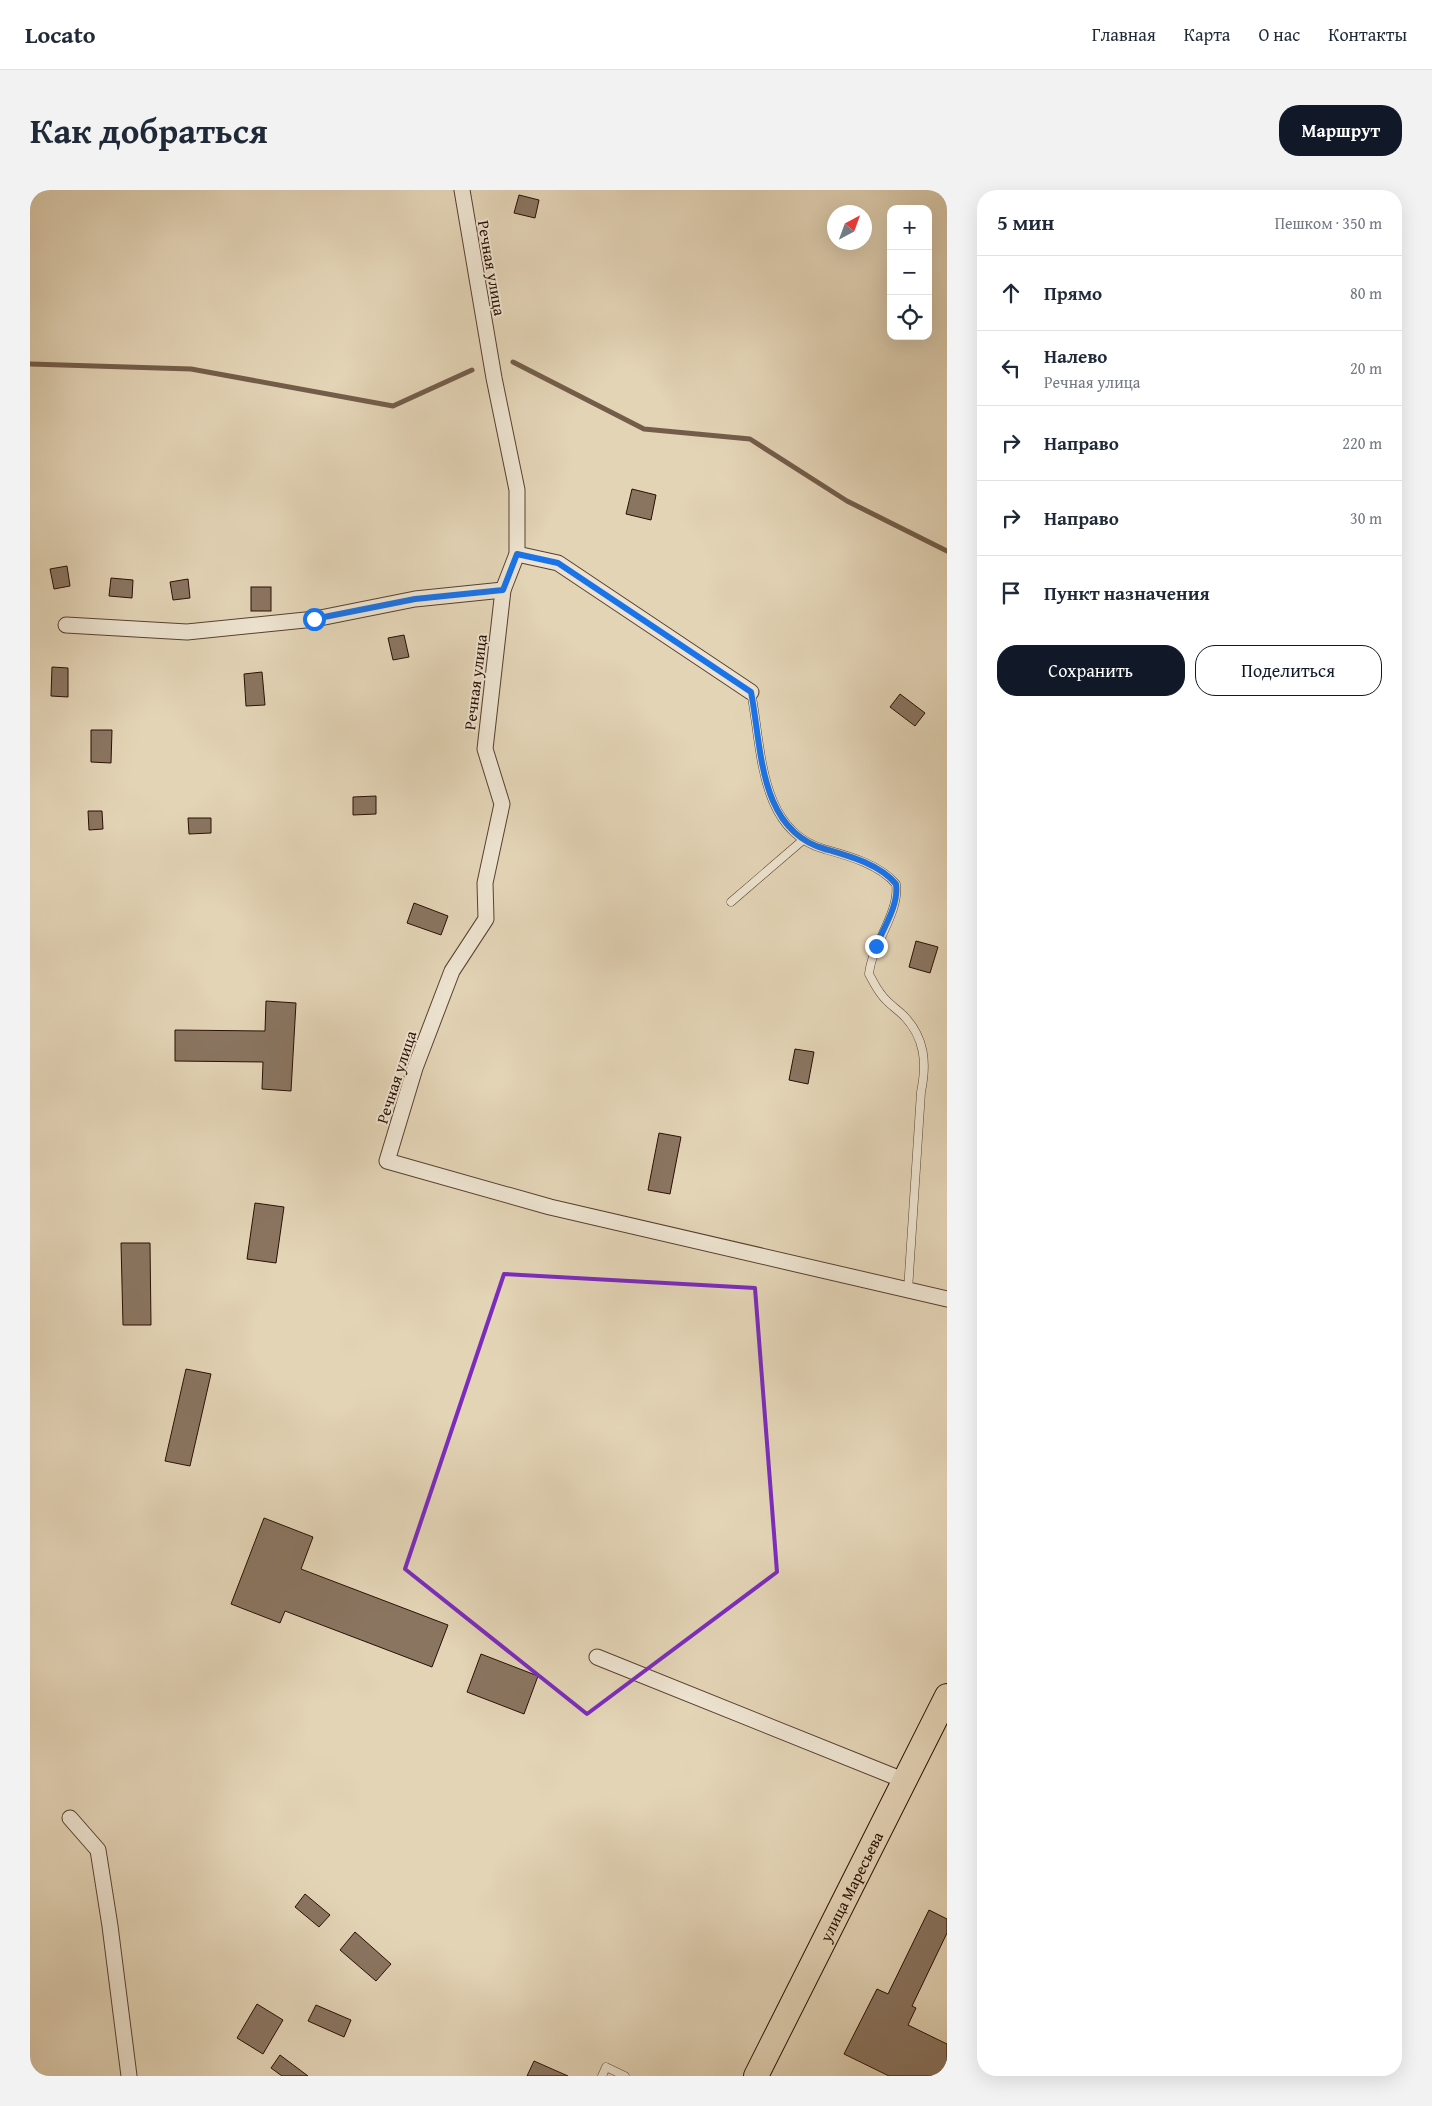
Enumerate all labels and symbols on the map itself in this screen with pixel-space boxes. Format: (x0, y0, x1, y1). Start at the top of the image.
north arrow (827, 205, 872, 250)
street label: Речная улица (472, 218, 512, 318)
route start (303, 608, 326, 631)
street label: Речная улица (457, 632, 493, 731)
route end (865, 935, 888, 958)
street label: Речная улица (370, 1027, 422, 1127)
street label: улица Маресьева (813, 1827, 889, 1947)

